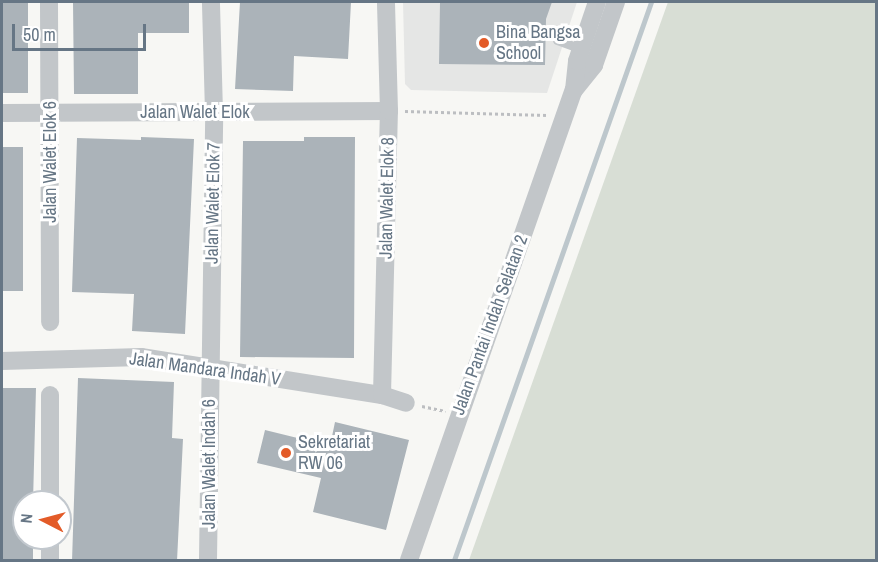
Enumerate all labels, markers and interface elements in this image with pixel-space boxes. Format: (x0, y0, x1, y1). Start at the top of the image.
scale bar (15, 12, 148, 50)
text: 50 m (23, 22, 56, 47)
place label: Bina Bangsa School (496, 22, 581, 64)
marker: Bina Bangsa School (477, 36, 491, 50)
street label: Jalan Walet Elok 6 (39, 101, 61, 223)
street label: Jalan Walet Elok (140, 101, 250, 123)
street label: Jalan Walet Elok 8 (375, 137, 399, 259)
street label: Jalan Walet Elok 7 (201, 142, 225, 264)
street label: Jalan Pantai Indah Selatan 2 (447, 232, 533, 418)
street label: Jalan Mandara Indah V (128, 348, 282, 390)
street label: Jalan Walet Indah 6 (198, 399, 220, 529)
place label: Sekretariat RW 06 (298, 432, 370, 474)
marker: Sekretariat RW 06 (279, 446, 293, 460)
north arrow (12, 490, 72, 550)
text: N (15, 512, 38, 524)

